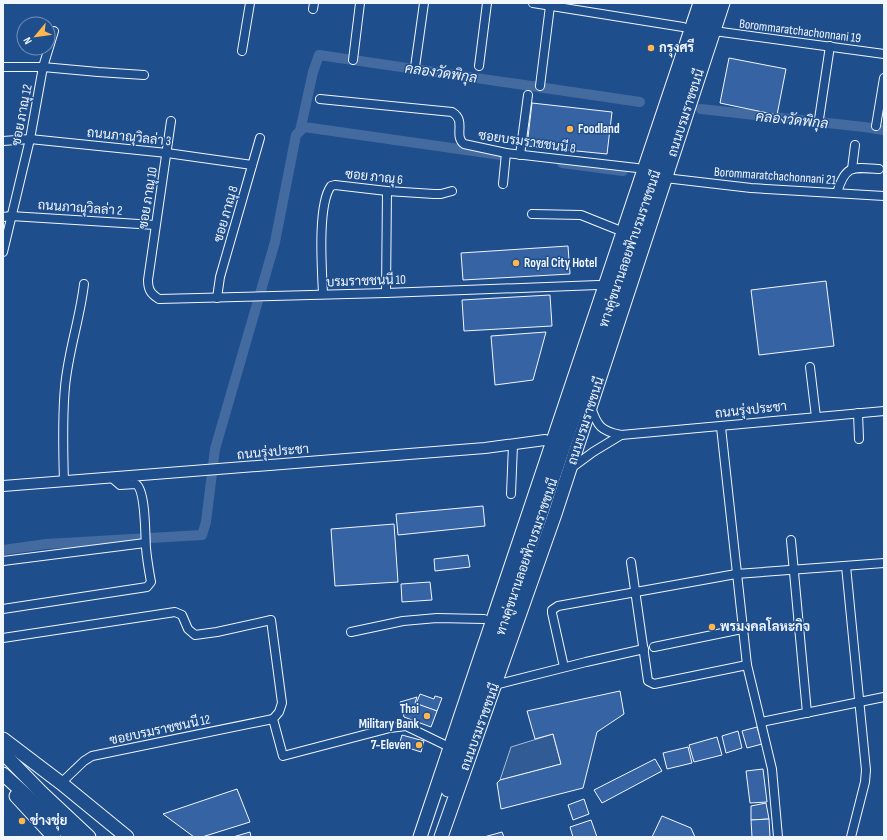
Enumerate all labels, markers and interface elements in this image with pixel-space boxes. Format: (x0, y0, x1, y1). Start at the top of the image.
north arrow (16, 16, 56, 56)
street label: Borommaratchachonnani 19 (738, 16, 862, 46)
text: N (21, 35, 35, 46)
place label: กรุงศรี (659, 38, 695, 58)
marker: กรุงศรี (646, 43, 656, 53)
water label: คลองวัดพิกุล (404, 60, 478, 87)
street label: ถนนบรมราชชนนี (662, 66, 708, 159)
street label: ซอย ภาณุ 12 (8, 83, 37, 147)
water label: คลองวัดพิกุล (755, 108, 829, 133)
place label: Foodland (578, 121, 620, 137)
street label: ถนนภาณุวิลล่า 3 (86, 124, 172, 150)
marker: Foodland (565, 124, 575, 134)
street label: ซอยบรมราชชนนี 8 (477, 125, 577, 157)
street label: Borommaratchachonnani 21 (713, 164, 837, 188)
street label: ซอย ภาณุ 10 (135, 166, 162, 230)
street label: ซอย ภาณุ 6 (344, 166, 404, 189)
street label: ทางคู่ขนานลอยฟ้าบรมราชชนนี (594, 168, 665, 330)
street label: ซอย ภาณุ 8 (210, 184, 243, 244)
street label: ถนนภาณุวิลล่า 2 (37, 196, 123, 220)
place label: Royal City Hotel (524, 255, 598, 271)
marker: Royal City Hotel (511, 258, 521, 268)
street label: บรมราชชนนี 10 (326, 270, 406, 290)
street label: ถนนบรมราชชนนี (562, 374, 608, 467)
street label: ถนนรุ่งประชา (714, 398, 788, 423)
street label: ถนนรุ่งประชา (236, 441, 310, 464)
street label: ทางคู่ขนานลอยฟ้าบรมราชชนนี (491, 476, 562, 638)
place label: พรมงคลโลหะกิจ (720, 617, 810, 635)
marker: พรมงคลโลหะกิจ (707, 622, 717, 632)
street label: ถนนบรมราชชนนี (455, 680, 503, 773)
place label: Thai Military Bank (359, 701, 420, 732)
street label: ซอยบรมราชชนนี 12 (108, 710, 212, 749)
marker: Thai Military Bank (422, 711, 432, 721)
place label: 7-Eleven (371, 737, 411, 753)
marker: 7-Eleven (414, 740, 424, 750)
place label: ช่างชุ่ย (30, 813, 67, 831)
marker: ช่างชุ่ย (17, 816, 27, 826)

